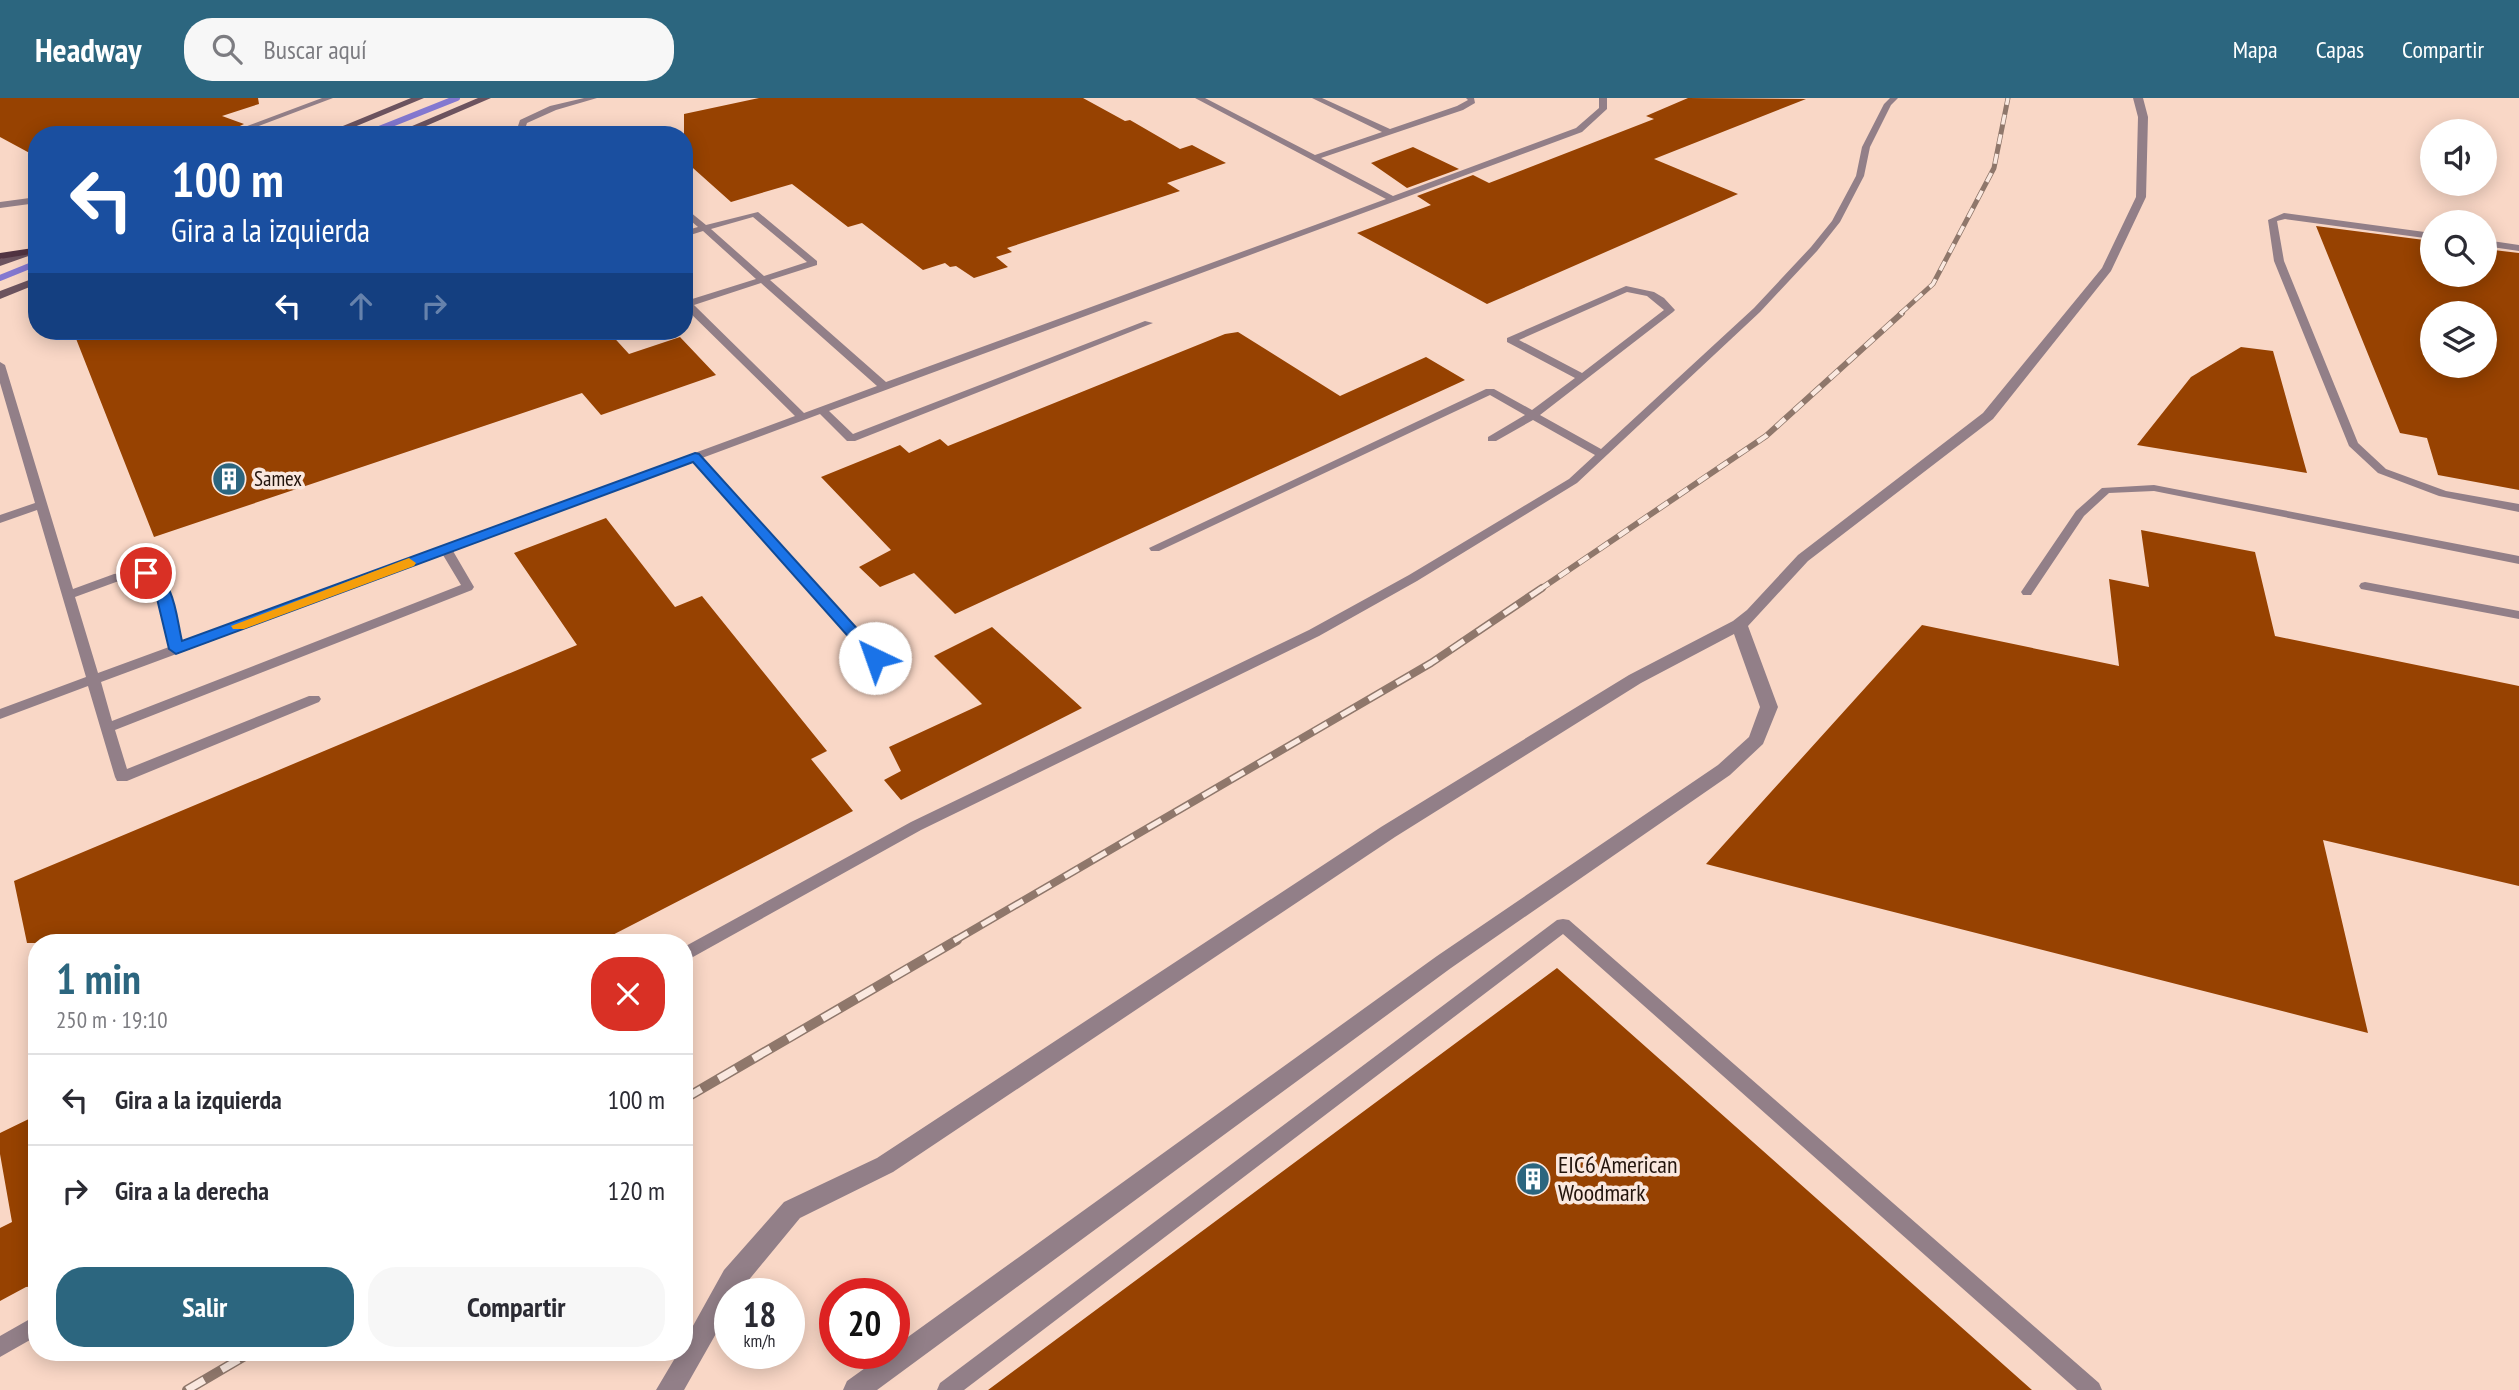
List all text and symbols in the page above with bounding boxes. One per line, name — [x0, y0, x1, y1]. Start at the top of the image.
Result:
search box — [184, 18, 674, 81]
text: Headway — [35, 28, 142, 71]
icon: search — [208, 30, 246, 68]
text: Buscar aquí — [264, 33, 367, 66]
text: Mapa — [2233, 34, 2278, 65]
text: Capas — [2316, 34, 2364, 65]
text: Compartir — [2402, 34, 2484, 65]
map controls — [2420, 119, 2497, 378]
button: sound — [2420, 119, 2497, 196]
text: 100 m — [171, 147, 284, 211]
icon: left — [56, 154, 147, 245]
text: Gira a la izquierda — [171, 209, 370, 251]
button: search — [2420, 210, 2497, 287]
icon: left — [269, 287, 307, 325]
icon: ahead — [342, 287, 380, 325]
icon: right — [415, 287, 453, 325]
button: layers — [2420, 301, 2497, 378]
building icon: Samex — [210, 460, 248, 498]
place label: Samex — [254, 465, 302, 492]
pin — [116, 543, 176, 603]
icon: arrive — [127, 554, 165, 592]
position arrow — [838, 621, 912, 695]
text: 1 min — [56, 951, 141, 1006]
button: close — [591, 957, 665, 1031]
text: 250 m · 19:10 — [56, 1005, 168, 1034]
icon: left — [56, 1081, 94, 1119]
text: Gira a la izquierda — [115, 1083, 282, 1116]
text: 100 m — [607, 1083, 665, 1116]
place label: EIC6 American Woodmark — [1558, 1149, 1677, 1208]
building icon: EIC6 American Woodmark — [1514, 1160, 1552, 1198]
icon: right — [56, 1172, 94, 1210]
text: Gira a la derecha — [115, 1174, 269, 1207]
text: 120 m — [607, 1174, 665, 1207]
button: Salir — [56, 1267, 354, 1347]
button: Compartir — [368, 1267, 665, 1347]
speed limit sign: 20 — [819, 1278, 910, 1369]
text: 18 — [743, 1291, 776, 1337]
text: km/h — [744, 1329, 775, 1352]

